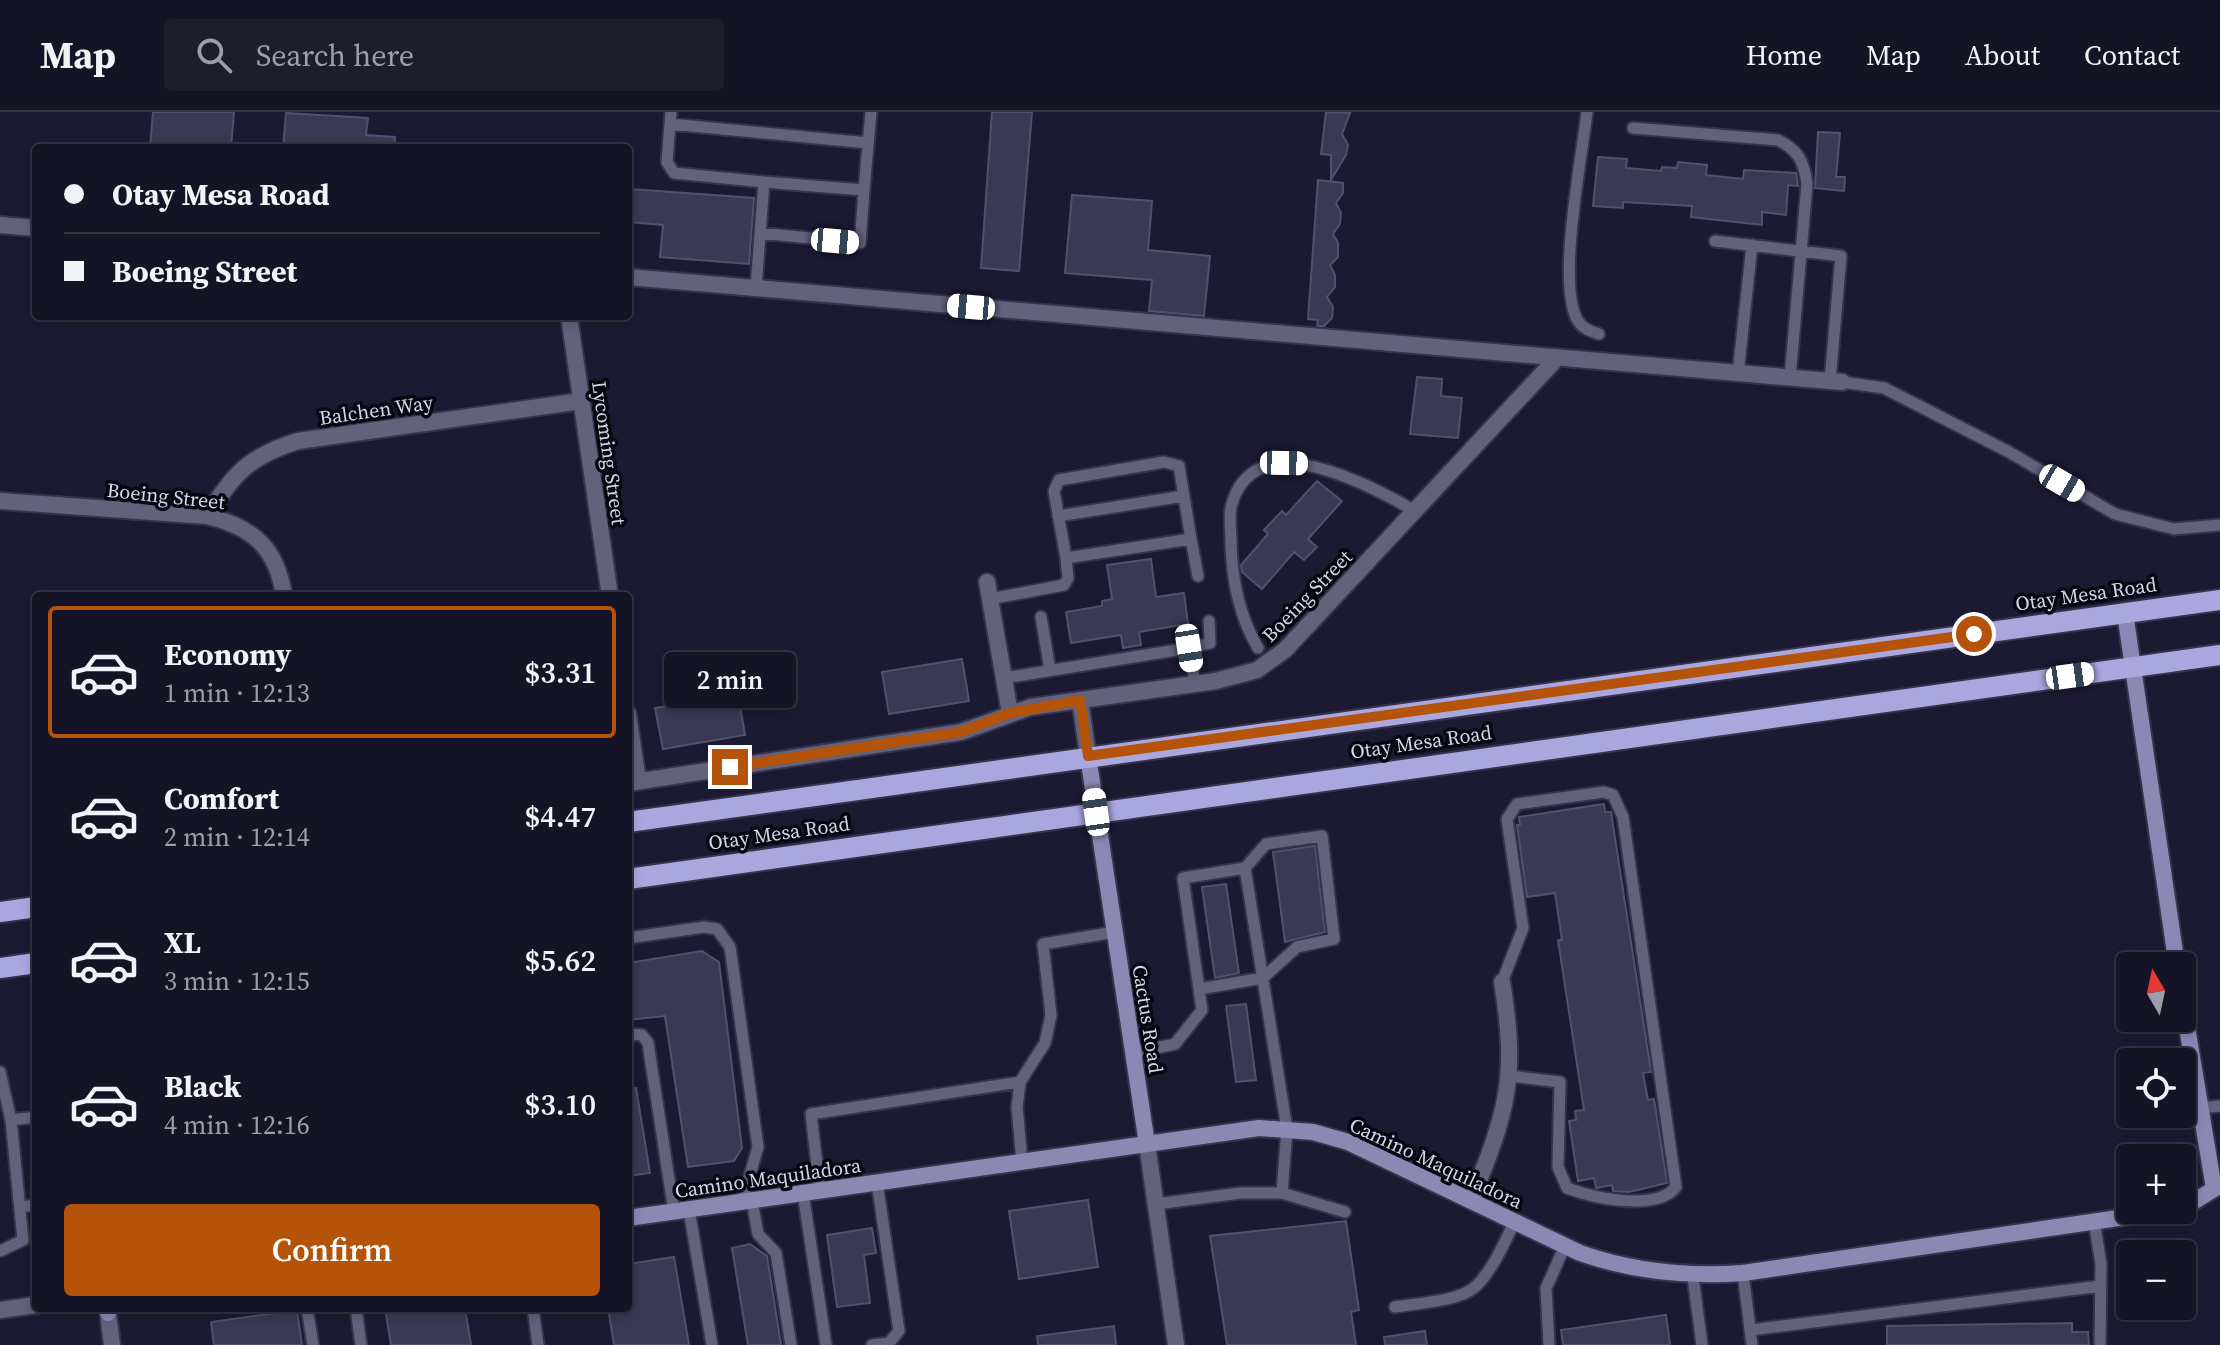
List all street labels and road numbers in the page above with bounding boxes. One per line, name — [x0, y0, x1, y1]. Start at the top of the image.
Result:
street label: Lycoming Street — [585, 379, 633, 527]
street label: Balchen Way — [317, 388, 435, 432]
street label: Boeing Street — [106, 476, 227, 516]
street label: Boeing Street — [1256, 543, 1359, 648]
street label: Otay Mesa Road — [2014, 570, 2159, 618]
street label: Otay Mesa Road — [1349, 718, 1494, 766]
street label: Otay Mesa Road — [707, 809, 852, 857]
street label: Cactus Road — [1126, 963, 1170, 1076]
street label: Camino Maquiladora — [1345, 1111, 1528, 1216]
street label: Camino Maquiladora — [673, 1151, 864, 1205]

